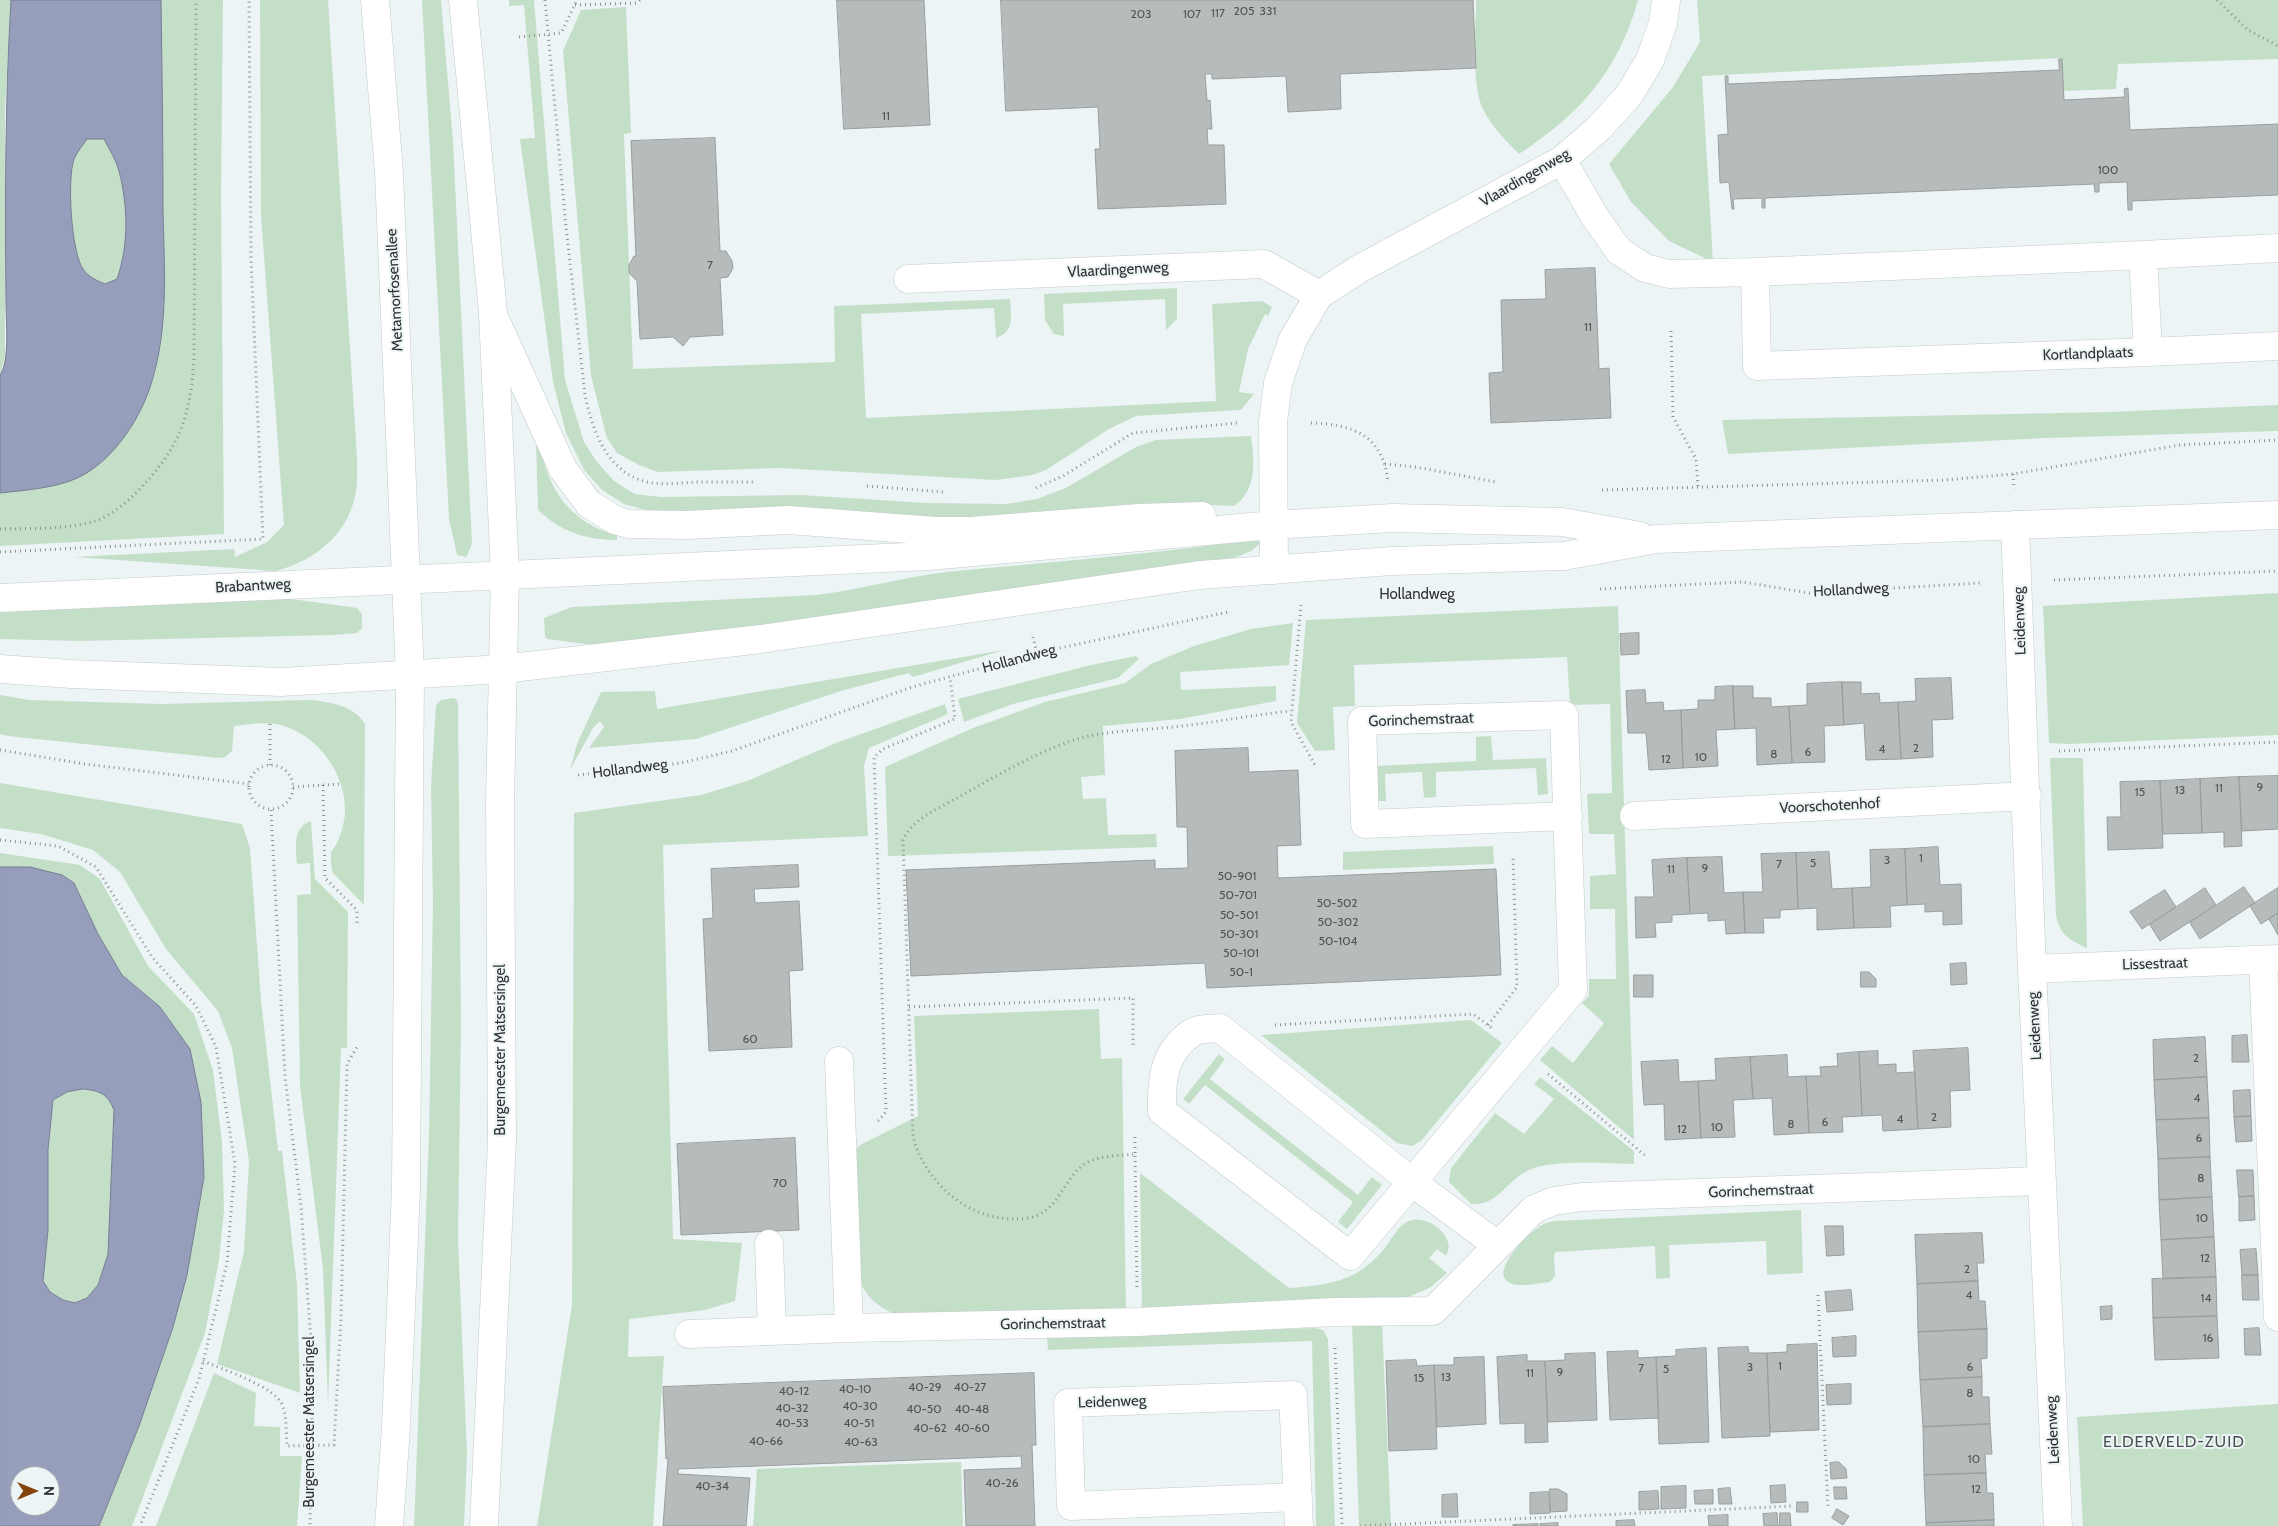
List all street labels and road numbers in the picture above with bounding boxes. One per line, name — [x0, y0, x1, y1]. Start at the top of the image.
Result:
street label: Vlaardingenweg — [1477, 145, 1573, 211]
street label: Metamorfosenallee — [383, 228, 407, 352]
street label: Vlaardingenweg — [1067, 258, 1169, 282]
street label: Kortlandplaats — [2042, 343, 2134, 365]
street label: Brabantweg — [215, 575, 291, 597]
street label: Hollandweg — [1813, 579, 1889, 601]
street label: Hollandweg — [1379, 586, 1455, 604]
street label: Leidenweg — [2010, 586, 2030, 656]
street label: Hollandweg — [980, 641, 1058, 677]
street label: Gorinchemstraat — [1368, 709, 1474, 731]
street label: Hollandweg — [591, 755, 669, 783]
street label: Voorschotenhof — [1779, 794, 1881, 818]
street label: Lissestraat — [2122, 954, 2188, 974]
street label: Burgemeester Matsersingel — [492, 964, 510, 1136]
street label: Leidenweg — [2024, 991, 2046, 1061]
street label: Gorinchemstraat — [1708, 1180, 1814, 1202]
street label: Gorinchemstraat — [1000, 1314, 1106, 1334]
street label: Burgemeester Matsersingel — [301, 1336, 319, 1508]
street label: Leidenweg — [1077, 1392, 1147, 1412]
street label: Leidenweg — [2042, 1395, 2064, 1465]

